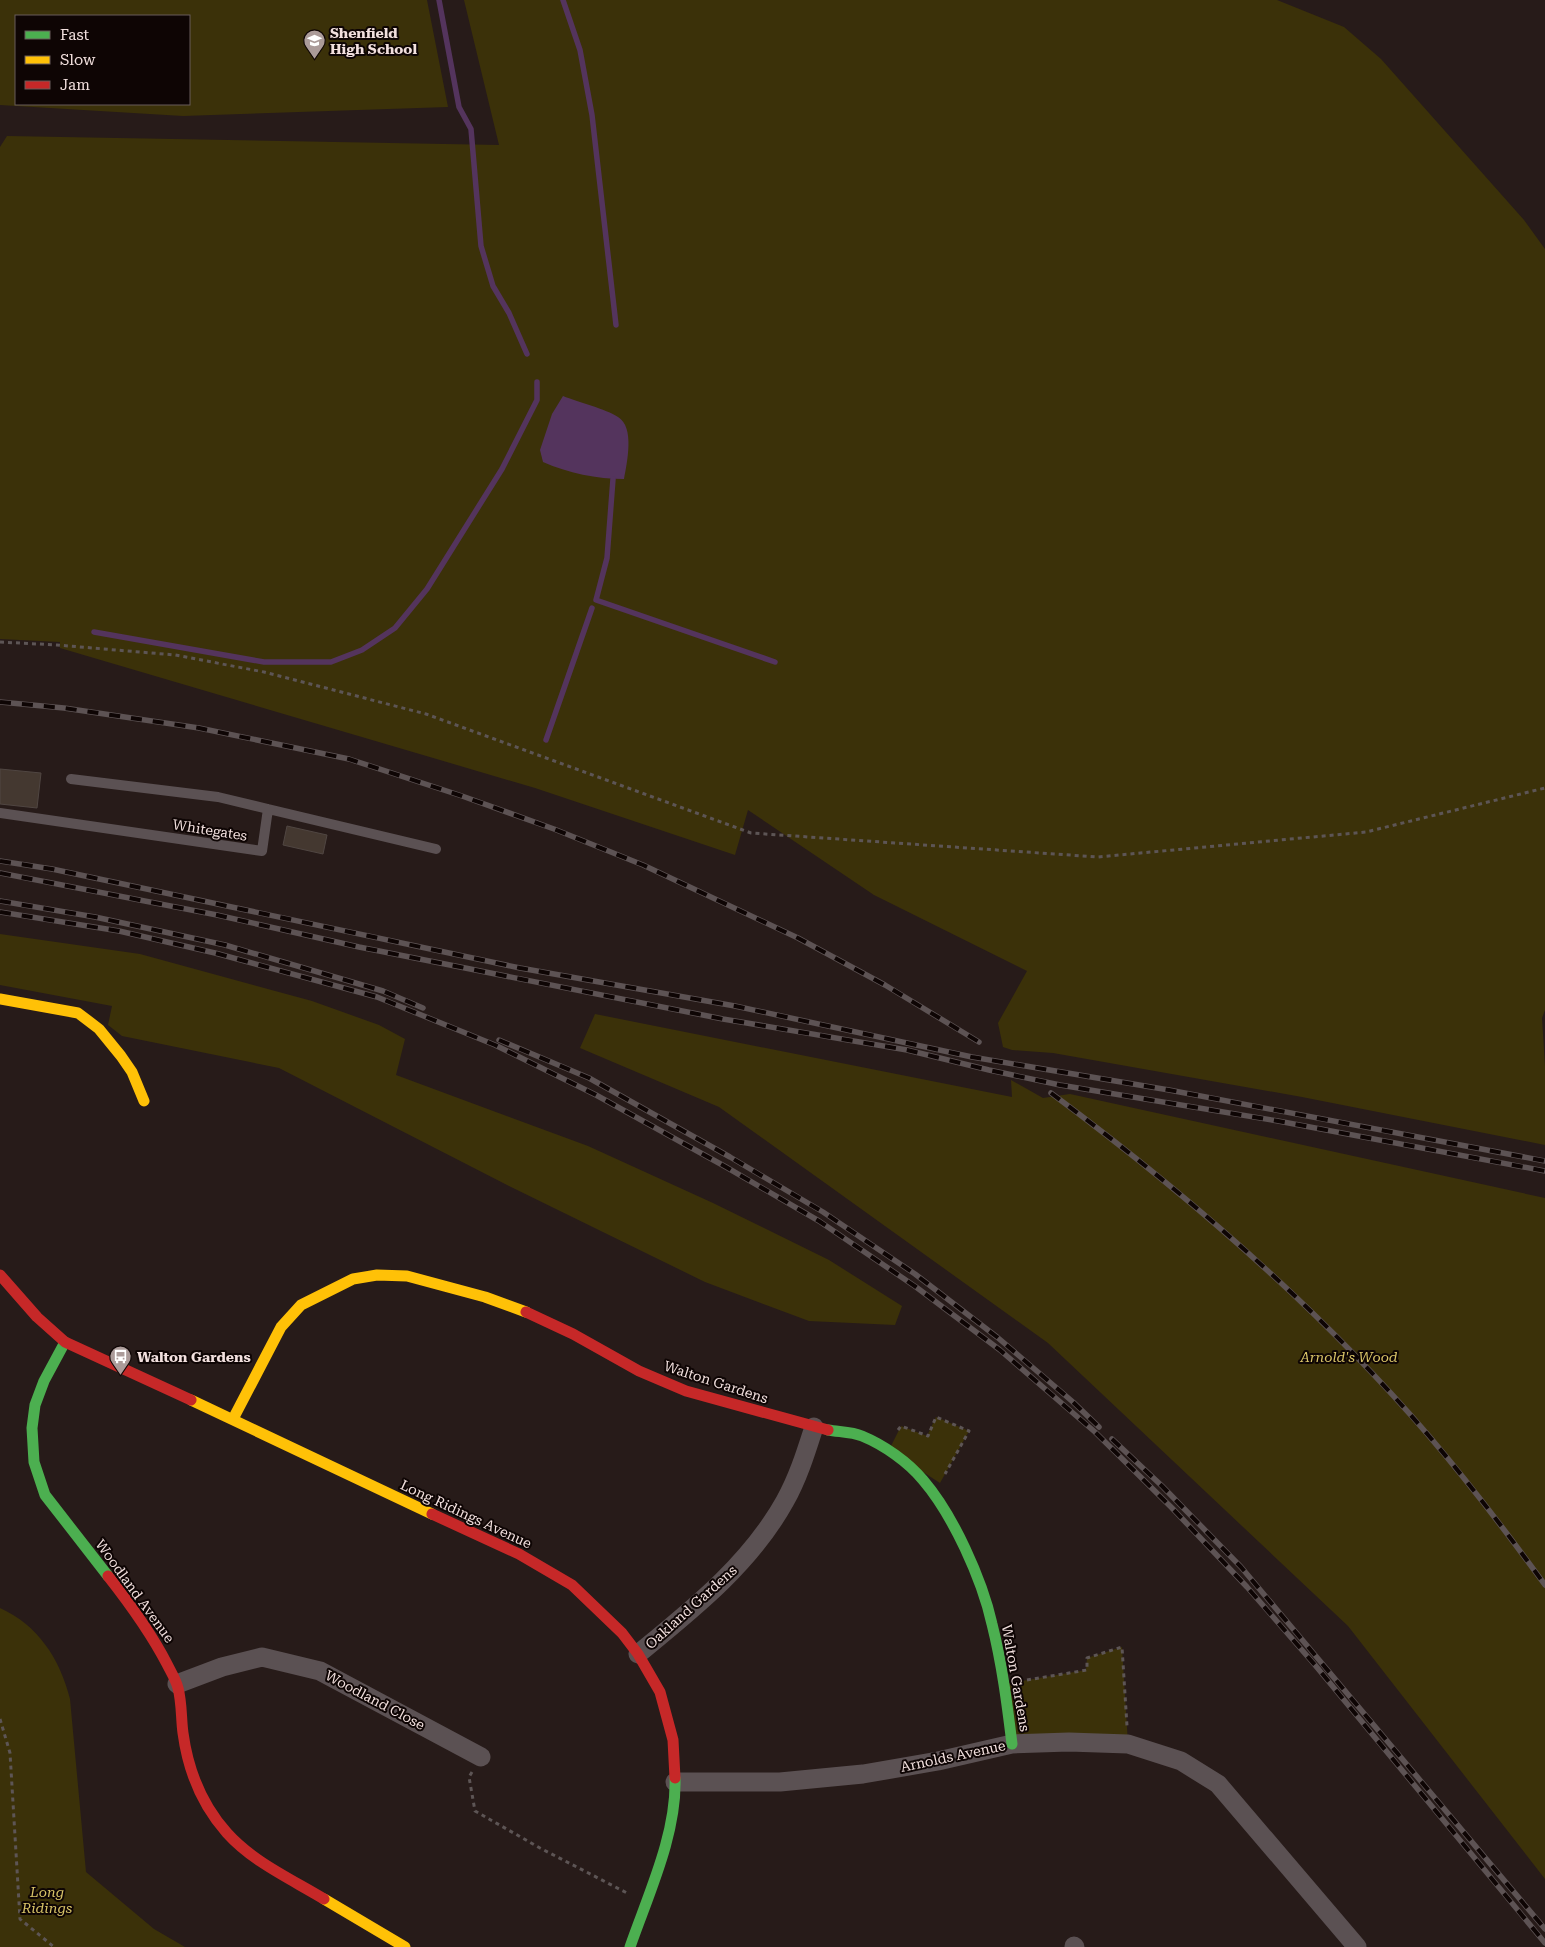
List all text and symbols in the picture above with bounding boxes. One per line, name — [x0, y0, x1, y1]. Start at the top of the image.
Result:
legend — [15, 15, 190, 105]
place label: Shenfield High School — [330, 25, 417, 57]
text: Fast — [60, 26, 90, 44]
school or university icon: Shenfield High School — [302, 29, 326, 60]
text: Slow — [60, 51, 96, 69]
text: Jam — [60, 76, 90, 94]
street label: Whitegates — [172, 816, 249, 844]
bus stop icon: Walton Gardens — [109, 1345, 133, 1376]
place label: Walton Gardens — [137, 1349, 251, 1365]
park label: Arnold's Wood — [1299, 1349, 1398, 1365]
street label: Walton Gardens — [662, 1358, 770, 1406]
street label: Long Ridings Avenue — [398, 1477, 534, 1552]
street label: Woodland Avenue — [92, 1536, 178, 1646]
street label: Oakland Gardens — [642, 1562, 740, 1652]
street label: Walton Gardens — [999, 1623, 1033, 1733]
street label: Woodland Close — [322, 1667, 428, 1733]
street label: Arnolds Avenue — [899, 1737, 1007, 1775]
park label: Long Ridings — [21, 1884, 73, 1916]

